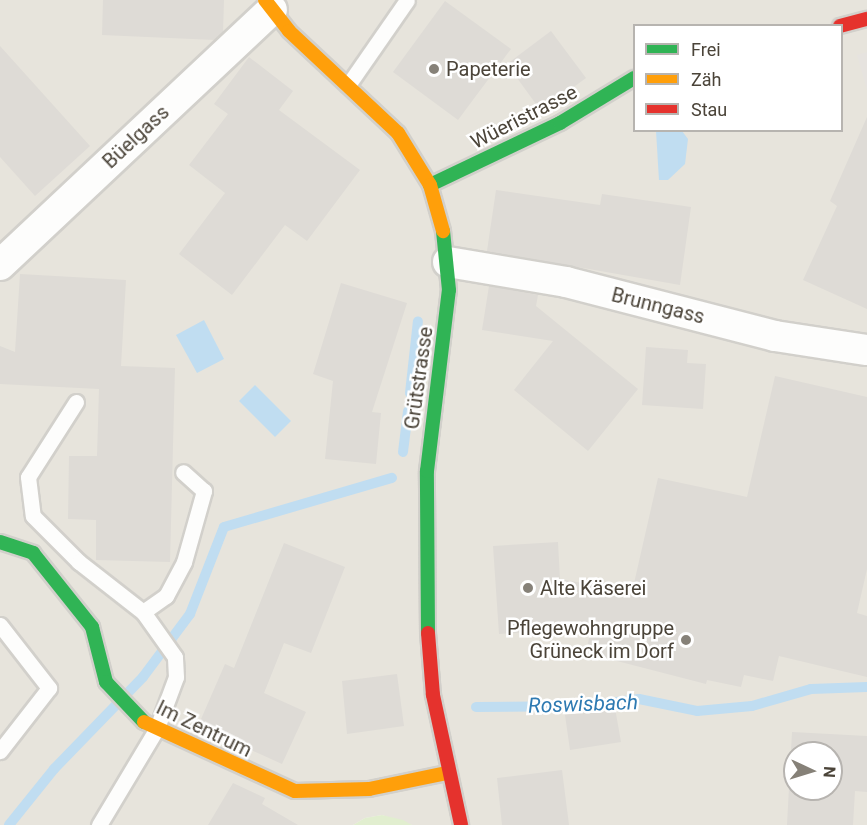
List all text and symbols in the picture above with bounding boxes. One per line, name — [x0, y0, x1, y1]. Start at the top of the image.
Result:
legend — [633, 24, 843, 132]
text: Frei — [691, 39, 721, 60]
place label: Papeterie — [446, 57, 531, 81]
marker: Papeterie — [427, 62, 441, 76]
text: Zäh — [691, 69, 722, 90]
street label: Wüeristrasse — [467, 80, 581, 154]
text: Stau — [691, 99, 727, 120]
street label: Büelgass — [98, 100, 174, 174]
street label: Brunngass — [609, 283, 707, 329]
street label: Grütstrasse — [400, 325, 438, 431]
place label: Alte Käserei — [540, 576, 646, 600]
marker: Alte Käserei — [521, 581, 535, 595]
place label: Pflegewohngruppe Grüneck im Dorf — [507, 616, 674, 663]
marker: Pflegewohngruppe Grüneck im Dorf — [679, 633, 693, 647]
water label: Roswisbach — [528, 689, 638, 719]
street label: Im Zentrum — [152, 696, 256, 762]
north arrow — [783, 741, 843, 801]
text: N — [820, 766, 839, 778]

